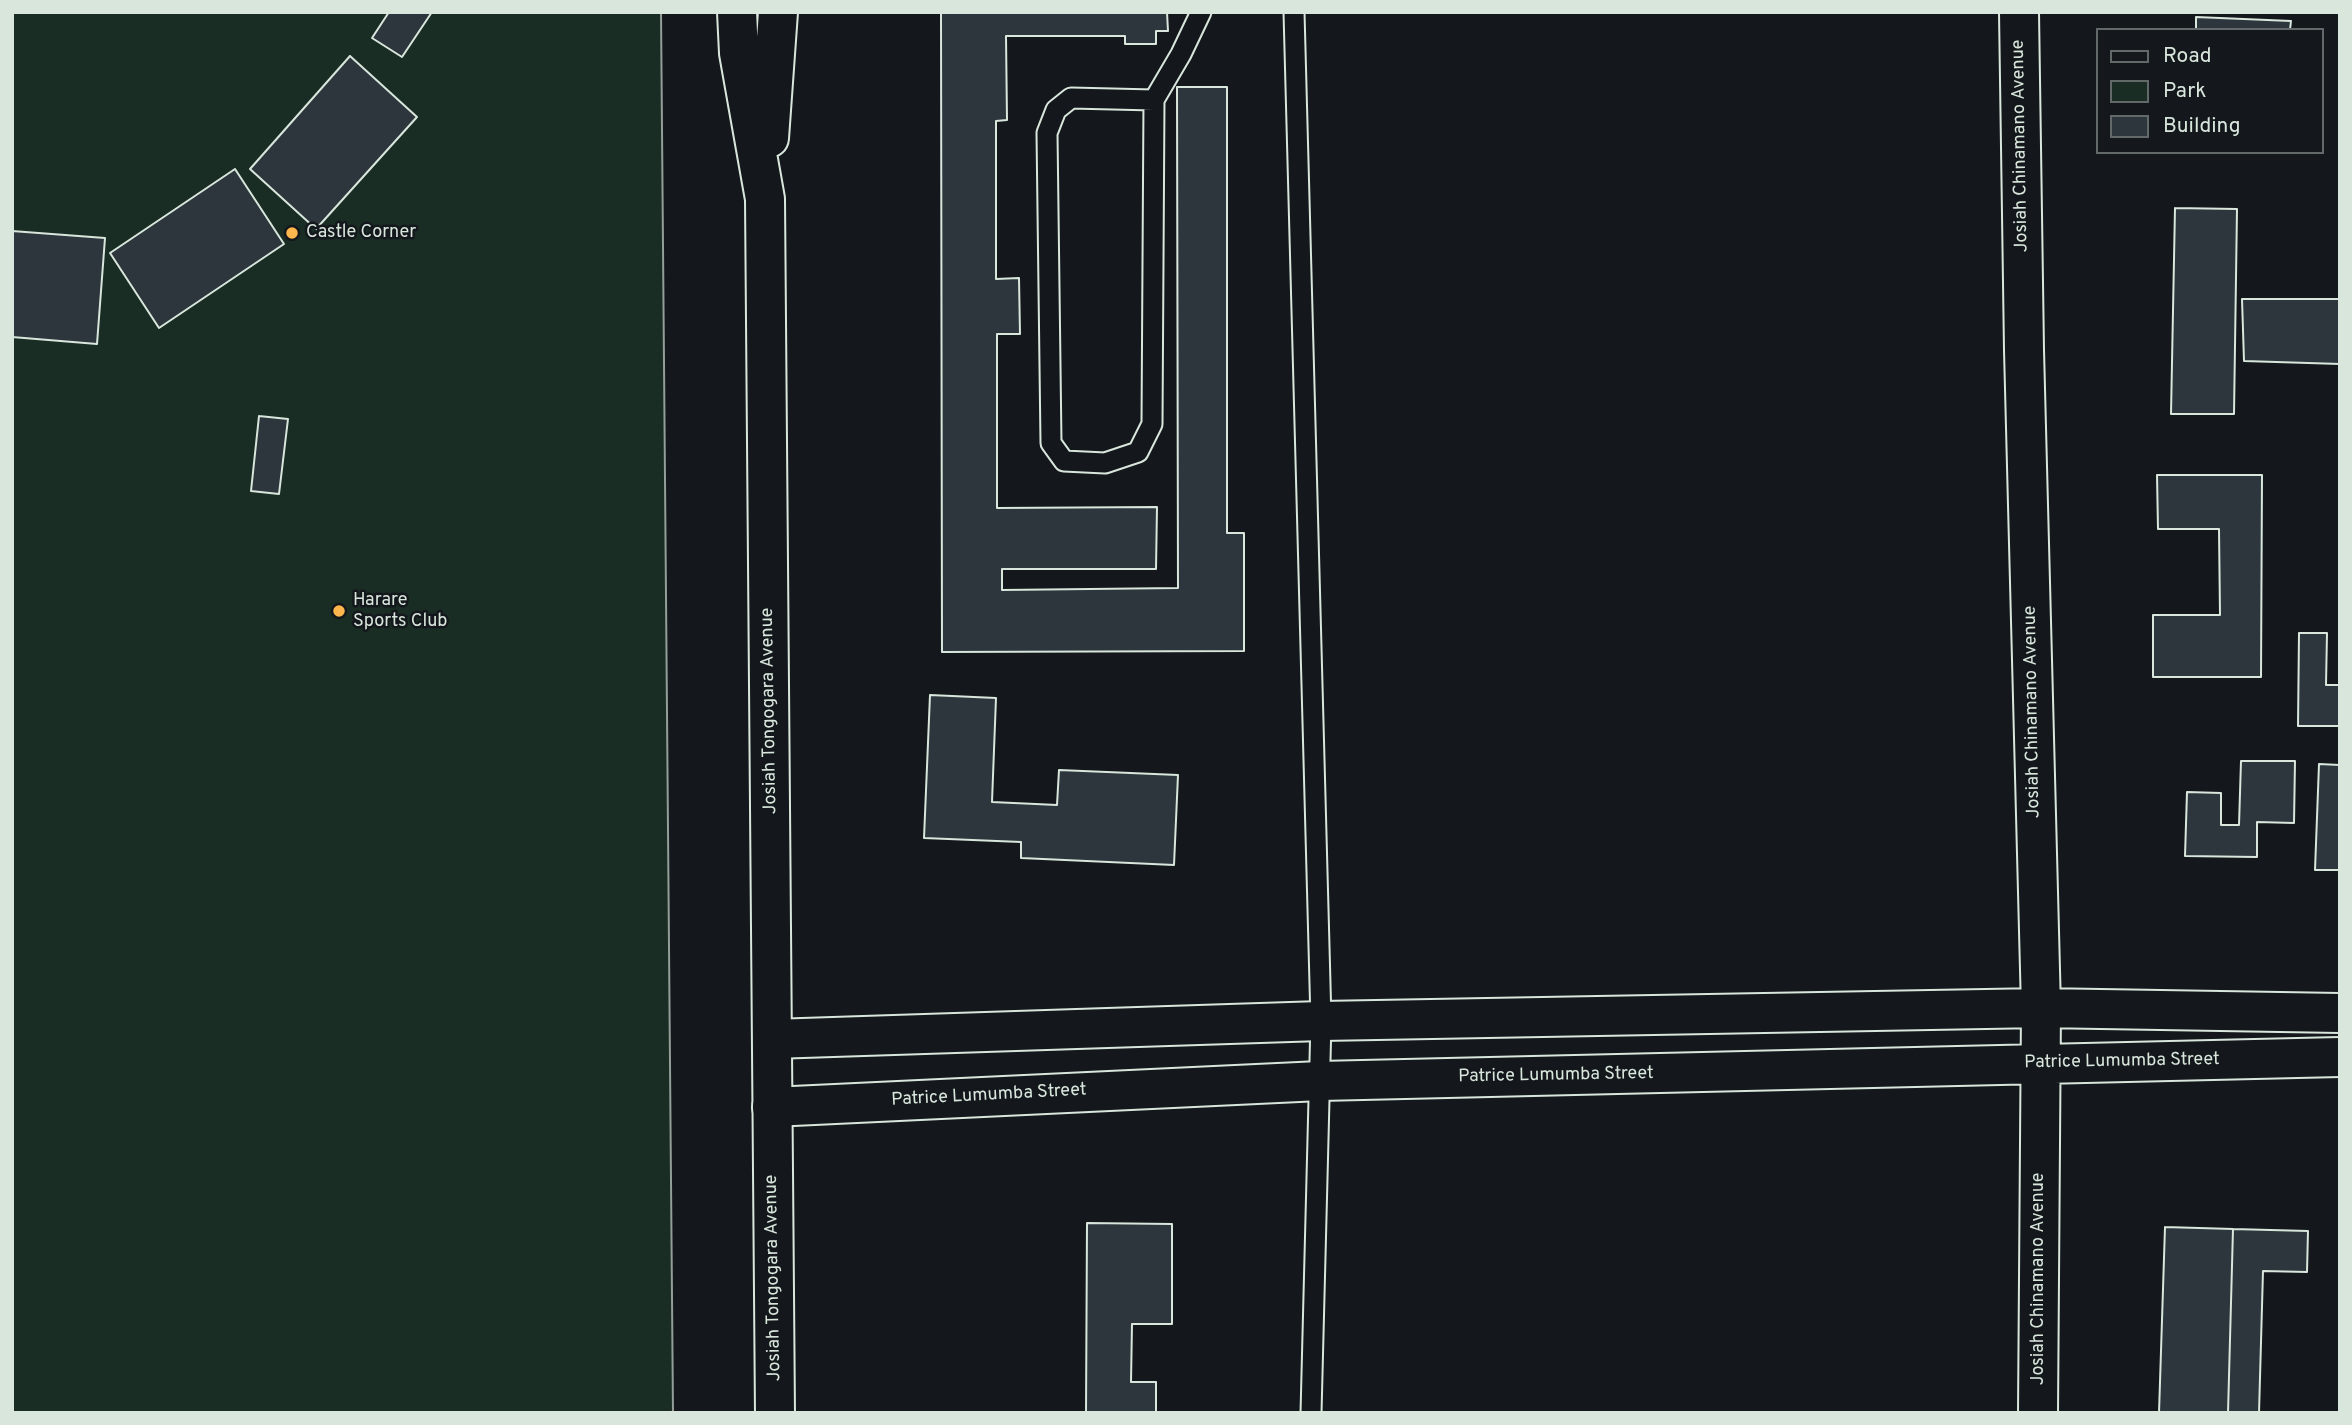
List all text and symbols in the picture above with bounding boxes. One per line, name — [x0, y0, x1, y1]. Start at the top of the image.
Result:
legend — [2096, 28, 2324, 154]
street label: Josiah Chinamano Avenue — [2008, 39, 2034, 253]
text: Road — [2163, 43, 2212, 70]
text: Park — [2163, 78, 2206, 105]
text: Building — [2163, 113, 2241, 140]
place label: Castle Corner — [306, 222, 416, 244]
marker: Castle Corner — [284, 225, 300, 241]
place label: Harare Sports Club — [353, 590, 447, 632]
marker: Harare Sports Club — [331, 603, 347, 619]
street label: Josiah Chinamano Avenue — [2020, 605, 2046, 819]
street label: Josiah Tongogara Avenue — [757, 608, 783, 814]
street label: Patrice Lumumba Street — [2024, 1049, 2220, 1075]
street label: Patrice Lumumba Street — [1458, 1063, 1654, 1089]
street label: Patrice Lumumba Street — [891, 1080, 1087, 1112]
street label: Josiah Chinamano Avenue — [2028, 1173, 2050, 1385]
street label: Josiah Tongogara Avenue — [761, 1175, 787, 1381]

